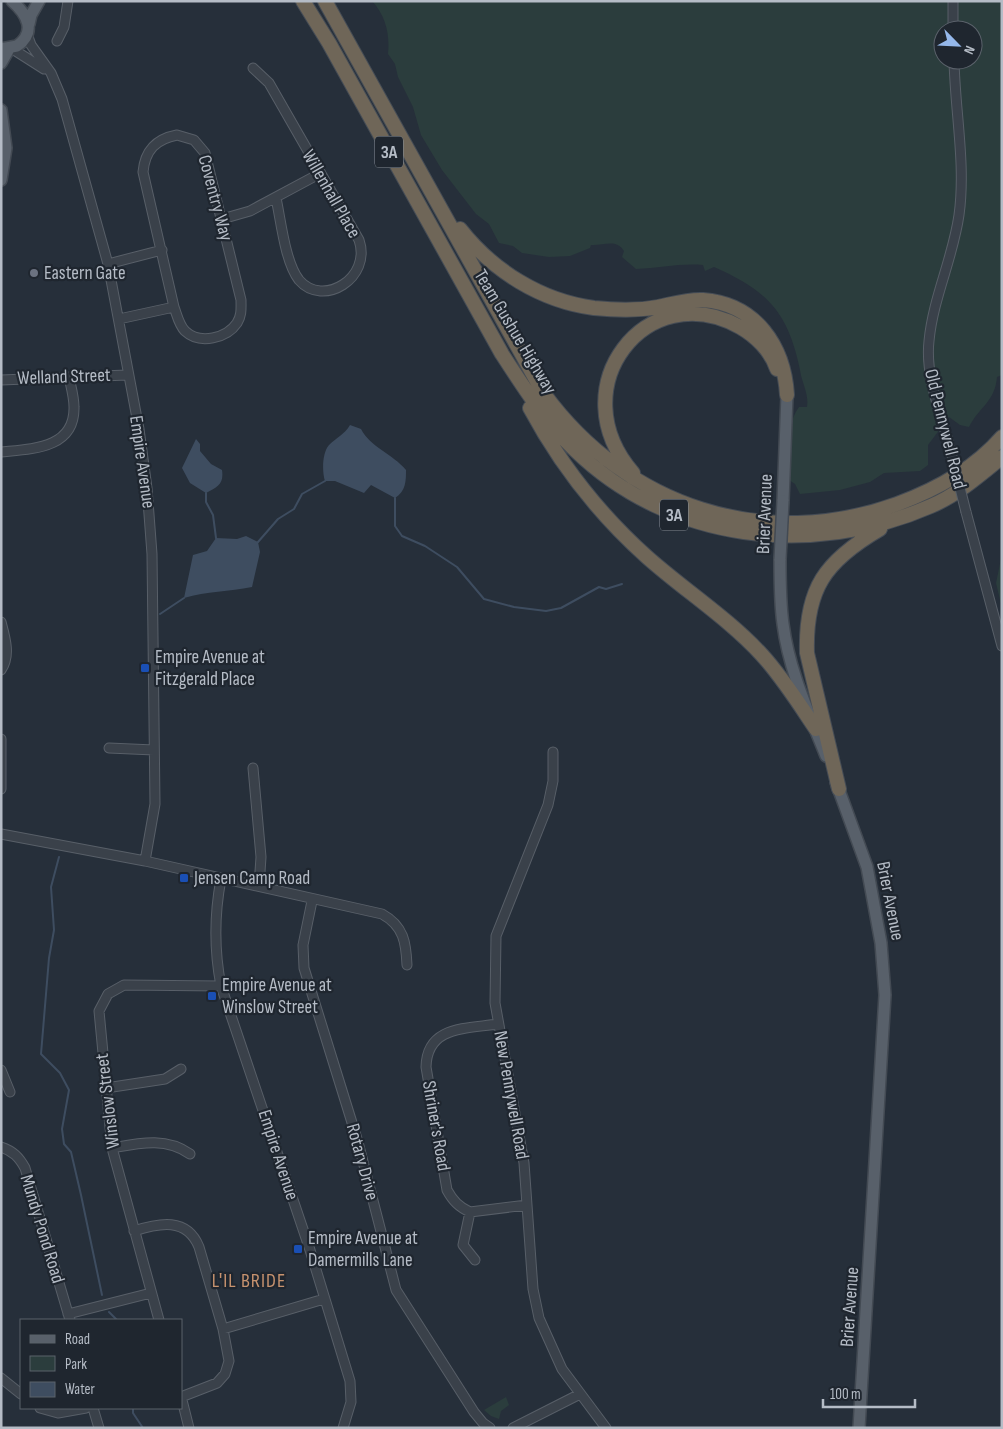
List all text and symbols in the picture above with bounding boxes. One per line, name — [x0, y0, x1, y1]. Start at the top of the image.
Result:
north arrow — [933, 20, 983, 70]
text: N — [960, 43, 979, 57]
road number: 3A — [375, 136, 403, 168]
street label: Willenhall Place — [296, 146, 366, 242]
street label: Coventry Way — [193, 153, 238, 244]
place label: Eastern Gate — [44, 262, 126, 285]
street label: Team Gushue Highway — [469, 265, 562, 399]
marker: Eastern Gate — [28, 267, 40, 279]
street label: Welland Street — [17, 364, 111, 390]
street label: Old Pennywell Road — [919, 367, 971, 491]
street label: Empire Avenue — [124, 414, 160, 510]
street label: Brier Avenue — [752, 474, 778, 554]
road number: 3A — [660, 500, 688, 530]
place label: Empire Avenue at Fitzgerald Place — [155, 646, 265, 691]
marker: Empire Avenue at Fitzgerald Place — [139, 662, 151, 674]
street label: Brier Avenue — [871, 860, 909, 942]
place label: Jensen Camp Road — [193, 867, 310, 890]
marker: Jensen Camp Road — [178, 872, 190, 884]
place label: Empire Avenue at Winslow Street — [222, 974, 332, 1019]
marker: Empire Avenue at Winslow Street — [206, 990, 218, 1002]
street label: New Pennywell Road — [488, 1029, 534, 1161]
street label: Winslow Street — [91, 1052, 125, 1150]
street label: Shriner's Road — [417, 1079, 455, 1173]
street label: Empire Avenue — [253, 1107, 303, 1203]
street label: Rotary Drive — [341, 1121, 383, 1203]
street label: Mundy Pond Road — [15, 1172, 69, 1286]
place label: Empire Avenue at Damermills Lane — [308, 1227, 418, 1272]
marker: Empire Avenue at Damermills Lane — [292, 1243, 304, 1255]
street label: Brier Avenue — [836, 1266, 864, 1348]
district label: L'IL BRIDE — [212, 1269, 286, 1293]
legend — [20, 1319, 182, 1409]
text: Road — [65, 1330, 90, 1349]
text: Park — [65, 1355, 87, 1374]
scale bar — [823, 1376, 916, 1408]
text: Water — [65, 1380, 96, 1399]
text: 100 m — [830, 1385, 861, 1404]

